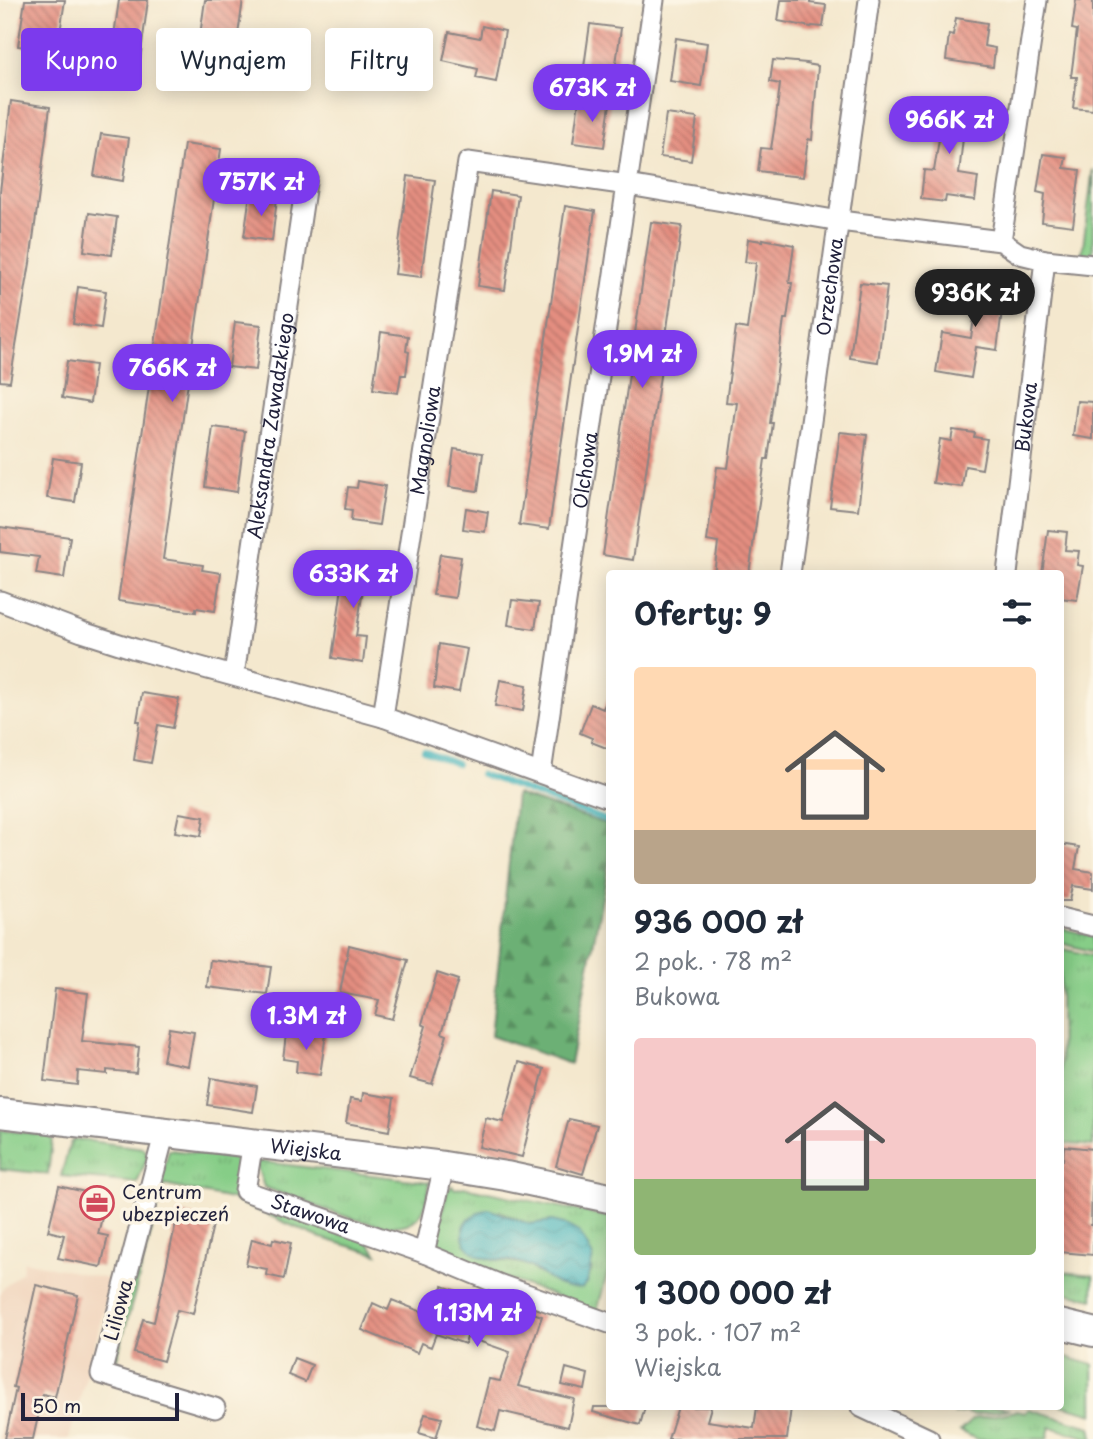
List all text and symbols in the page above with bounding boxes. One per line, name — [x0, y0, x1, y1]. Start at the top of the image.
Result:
chip: Kupno — [21, 28, 142, 91]
chip: Wynajem — [156, 28, 311, 91]
chip: Filtry — [325, 28, 433, 91]
pin: 673K zł — [527, 64, 657, 124]
text: 673K zł — [549, 69, 635, 104]
pin: 966K zł — [884, 96, 1014, 156]
text: 966K zł — [905, 101, 993, 136]
pin: 757K zł — [196, 158, 326, 218]
text: 757K zł — [219, 163, 303, 198]
street label: Orzechowa — [808, 235, 849, 338]
pin: 936K zł — [910, 270, 1040, 329]
text: 936K zł — [931, 274, 1019, 309]
street label: Aleksandra Zawadzkiego — [239, 310, 300, 541]
pin: 1.9M zł — [577, 330, 707, 390]
text: 1.9M zł — [603, 335, 681, 370]
pin: 766K zł — [107, 344, 237, 404]
text: 766K zł — [128, 349, 216, 384]
street label: Bukowa — [1007, 380, 1043, 454]
street label: Magnoliowa — [402, 383, 447, 497]
street label: Olchowa — [565, 429, 604, 511]
pin: 633K zł — [288, 550, 418, 610]
text: 633K zł — [309, 555, 397, 590]
text: Oferty: 9 — [634, 590, 772, 635]
icon: filters — [998, 593, 1036, 631]
icon: home — [772, 712, 898, 838]
text: 936 000 zł — [634, 898, 802, 943]
text: 2 pok. · 78 m² — [634, 943, 792, 978]
text: Bukowa — [634, 978, 720, 1013]
pin: 1.3M zł — [241, 992, 371, 1052]
text: 1.3M zł — [267, 997, 345, 1032]
icon: home — [772, 1083, 898, 1209]
street label: Wiejska — [269, 1130, 344, 1167]
place label: Centrum ubezpieczeń — [122, 1177, 229, 1227]
office icon: Centrum ubezpieczeń — [78, 1184, 116, 1222]
street label: Stawowa — [267, 1186, 355, 1240]
text: 1 300 000 zł — [634, 1269, 830, 1314]
street label: Liliowa — [95, 1276, 139, 1344]
pin: 1.13M zł — [405, 1290, 549, 1349]
text: 1.13M zł — [433, 1294, 521, 1329]
text: 3 pok. · 107 m² — [634, 1314, 801, 1349]
text: Wiejska — [634, 1349, 721, 1384]
scale bar — [21, 1390, 178, 1422]
text: 50 m — [32, 1391, 81, 1419]

